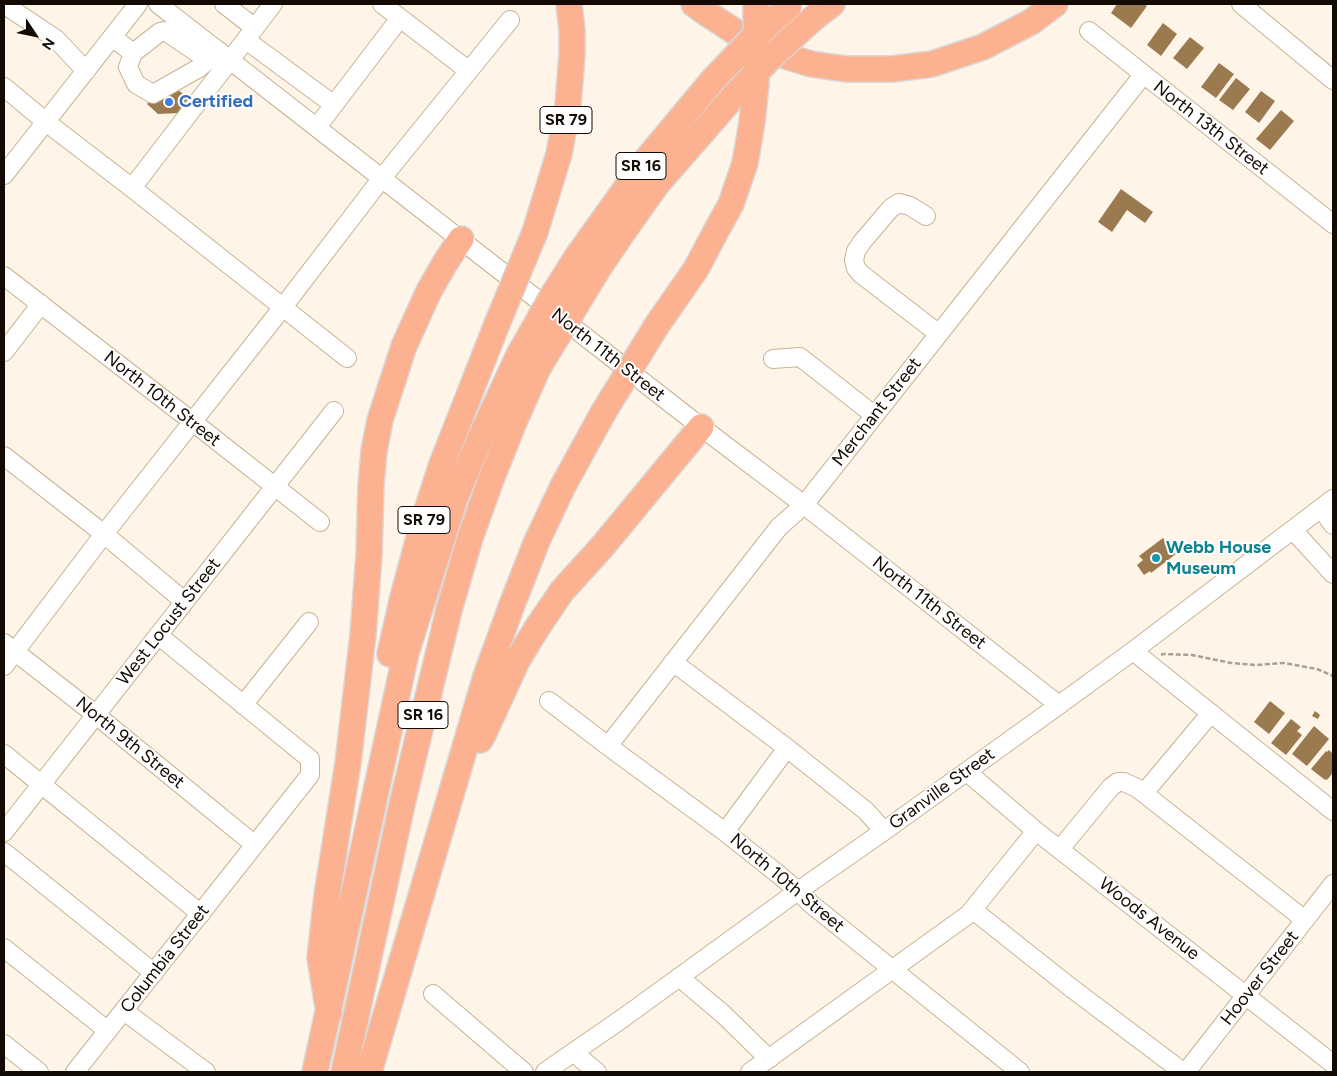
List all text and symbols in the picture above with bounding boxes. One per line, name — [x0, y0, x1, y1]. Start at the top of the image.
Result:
north arrow — [10, 10, 60, 60]
text: N — [38, 34, 58, 53]
street label: North 13th Street — [1149, 76, 1273, 180]
place label: Certified — [179, 91, 253, 113]
marker: Certified — [163, 96, 175, 108]
road number: SR 79 — [540, 106, 592, 134]
road number: SR 16 — [616, 153, 666, 180]
street label: North 11th Street — [547, 304, 669, 406]
street label: North 10th Street — [99, 347, 225, 451]
street label: Merchant Street — [828, 353, 926, 471]
road number: SR 79 — [398, 506, 450, 534]
place label: Webb House Museum — [1166, 537, 1271, 580]
street label: North 11th Street — [868, 552, 990, 654]
marker: Webb House Museum — [1150, 552, 1162, 564]
street label: West Locust Street — [113, 554, 225, 690]
street label: North 9th Street — [71, 693, 189, 793]
road number: SR 16 — [398, 702, 448, 728]
street label: Granville Street — [885, 744, 999, 834]
street label: North 10th Street — [726, 829, 848, 937]
street label: Woods Avenue — [1094, 873, 1204, 965]
street label: Columbia Street — [116, 901, 214, 1017]
street label: Hoover Street — [1216, 926, 1304, 1030]

